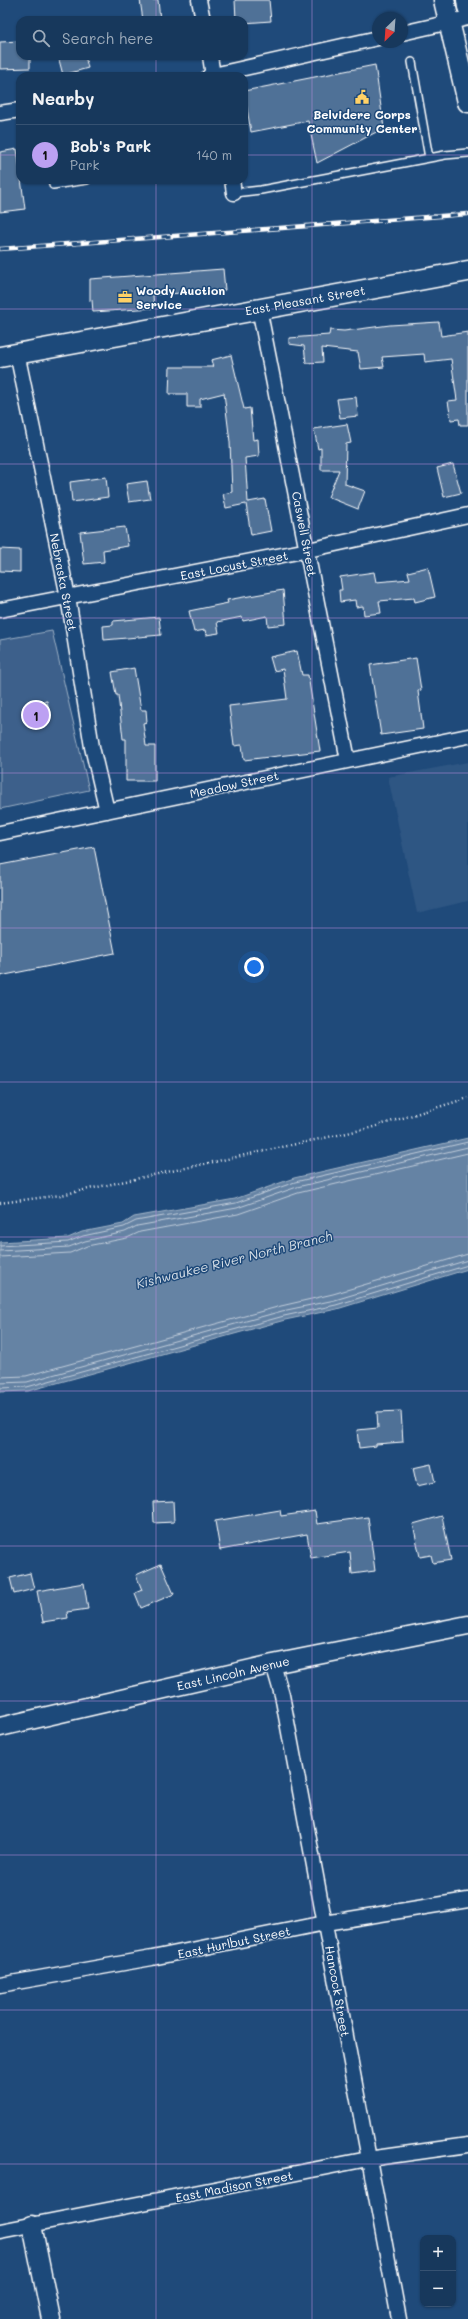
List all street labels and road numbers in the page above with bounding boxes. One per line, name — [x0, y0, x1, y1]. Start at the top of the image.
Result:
street label: East Pleasant Street — [244, 282, 366, 318]
street label: Caswell Street — [289, 490, 321, 578]
street label: Nebraska Street — [47, 532, 81, 632]
street label: East Locust Street — [179, 547, 289, 583]
street label: Meadow Street — [188, 767, 280, 801]
street label: East Lincoln Avenue — [175, 1652, 291, 1694]
street label: East Hurlbut Street — [176, 1922, 292, 1962]
street label: Hancock Street — [322, 1944, 354, 2038]
street label: East Madison Street — [174, 2167, 294, 2205]

